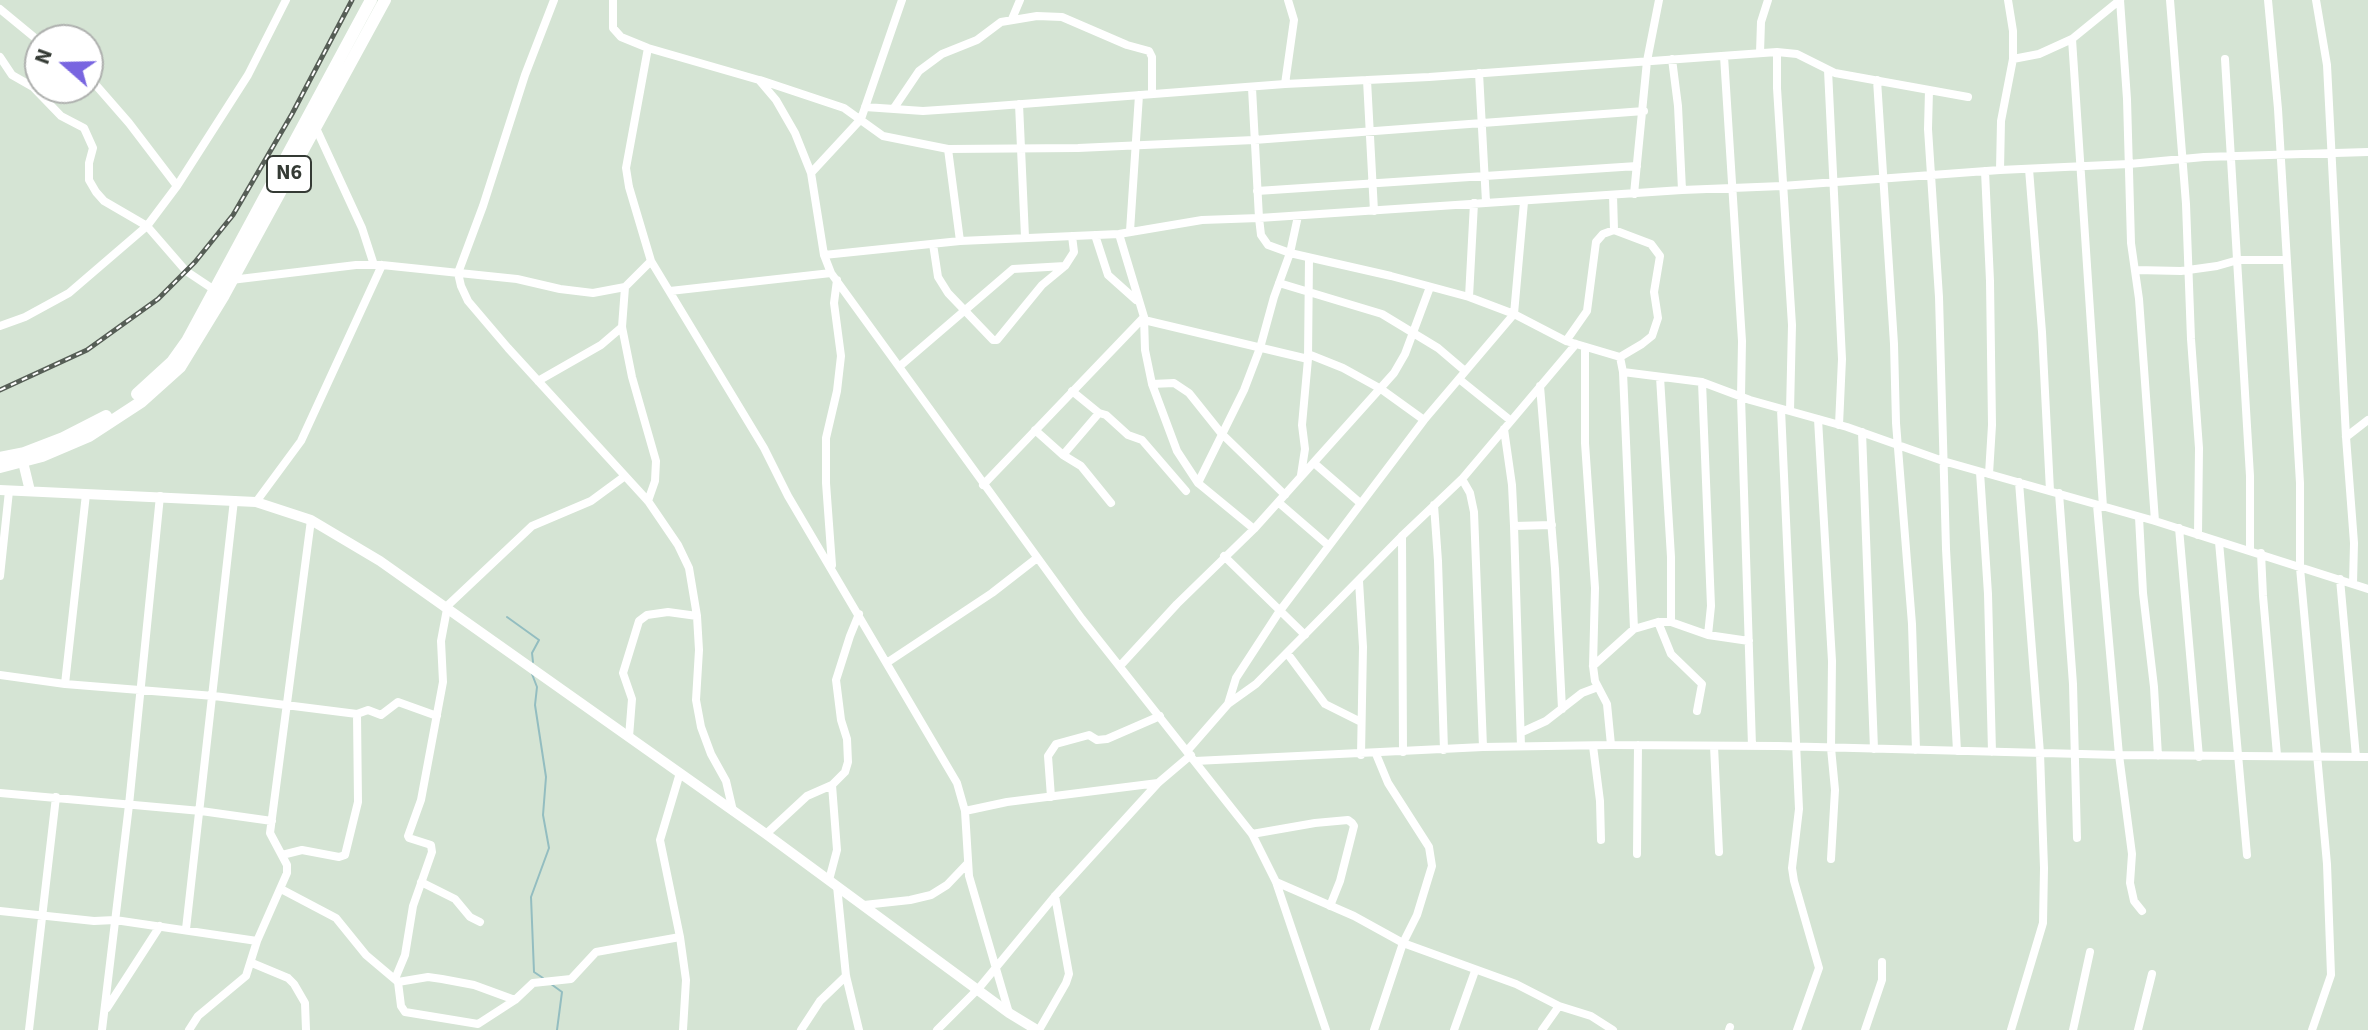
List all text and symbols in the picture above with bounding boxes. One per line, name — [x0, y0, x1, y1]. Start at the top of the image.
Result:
north arrow — [24, 24, 104, 104]
text: N — [26, 44, 61, 69]
road number: N6 — [267, 156, 311, 192]

